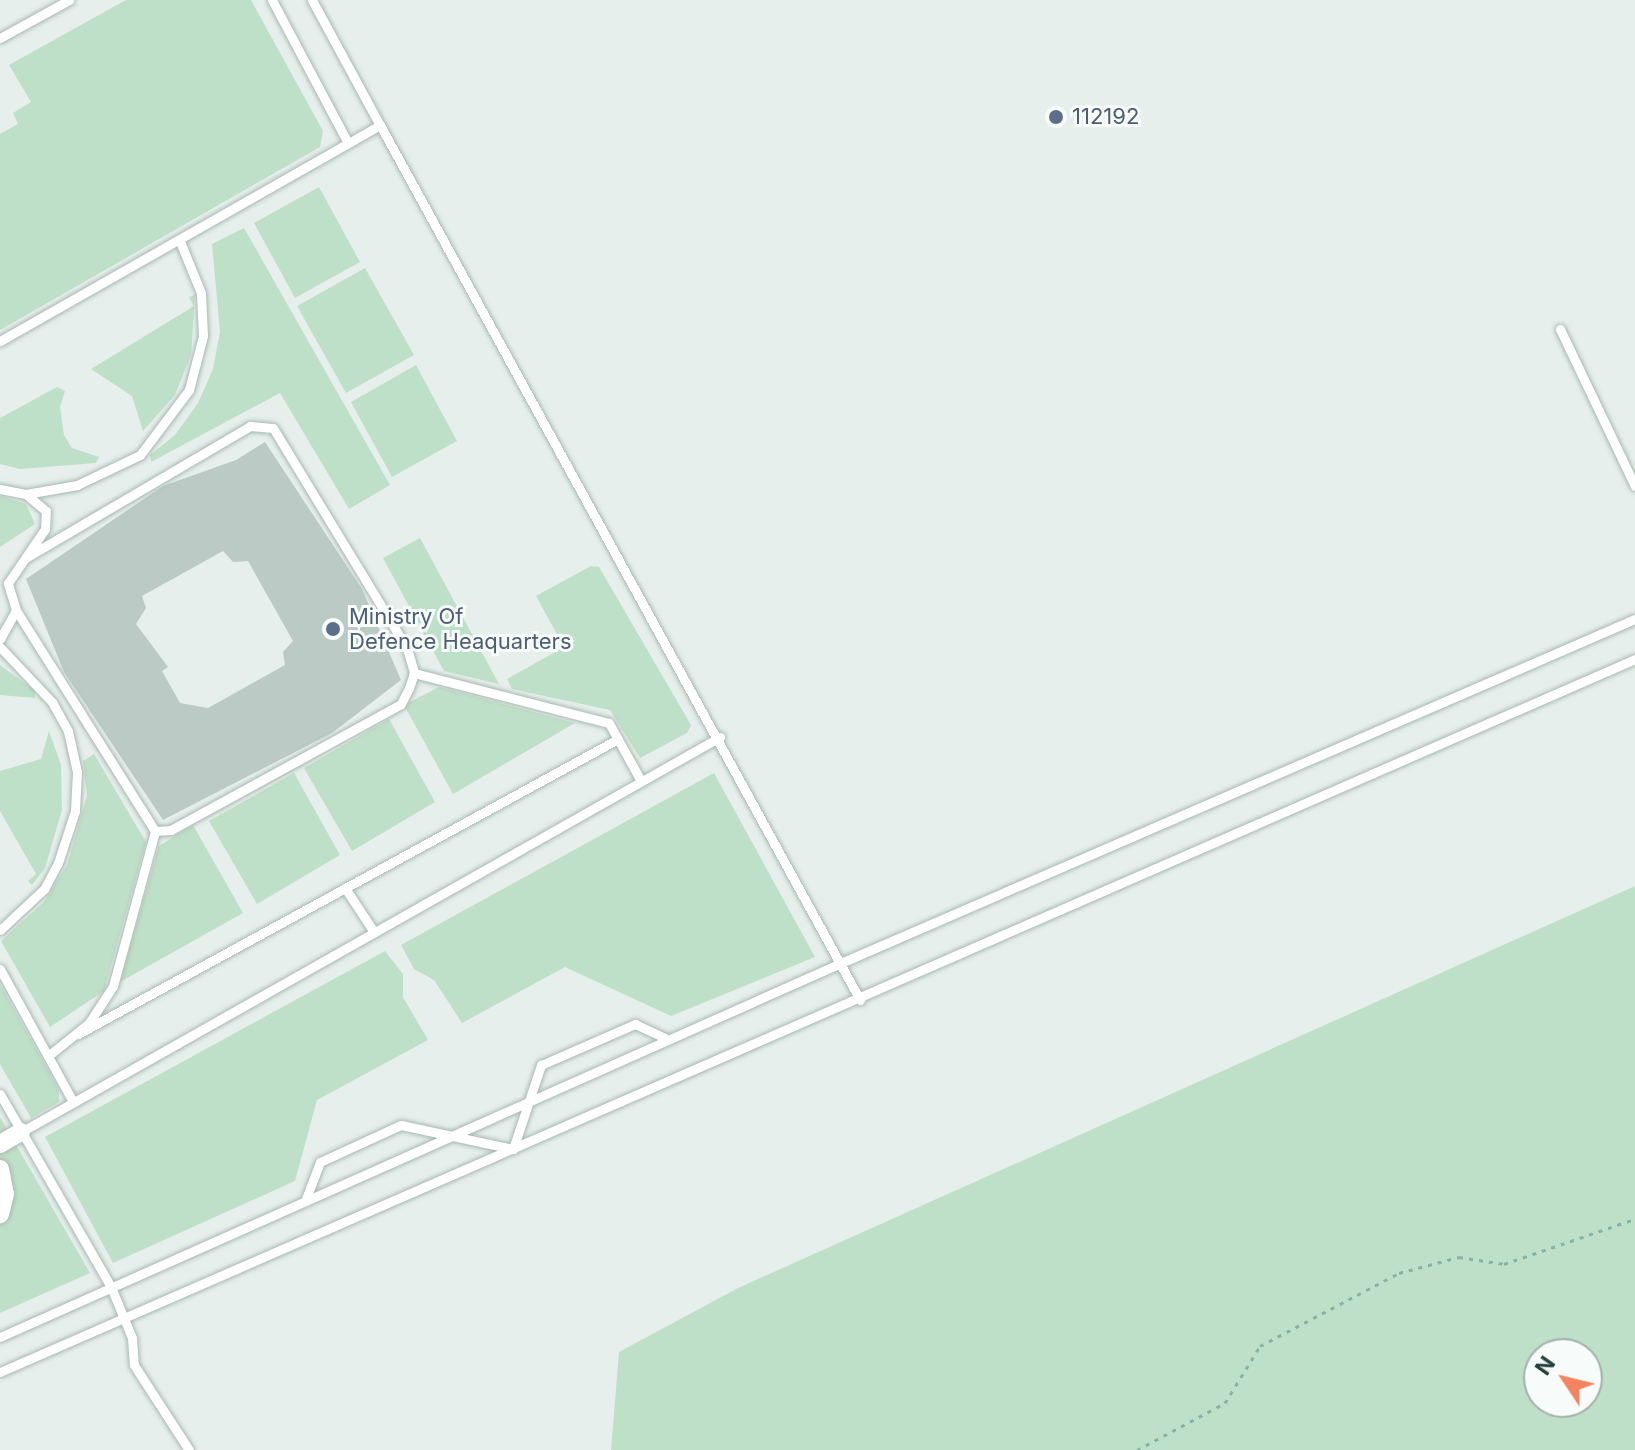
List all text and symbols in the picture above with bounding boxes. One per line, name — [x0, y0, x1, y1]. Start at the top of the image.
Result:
place label: 112192 — [1072, 104, 1139, 130]
marker: 112192 — [1047, 108, 1065, 126]
place label: Ministry Of Defence Heaquarters — [349, 603, 572, 654]
marker: Ministry Of Defence Heaquarters — [324, 620, 342, 638]
north arrow — [1523, 1338, 1603, 1418]
text: N — [1530, 1351, 1560, 1380]

